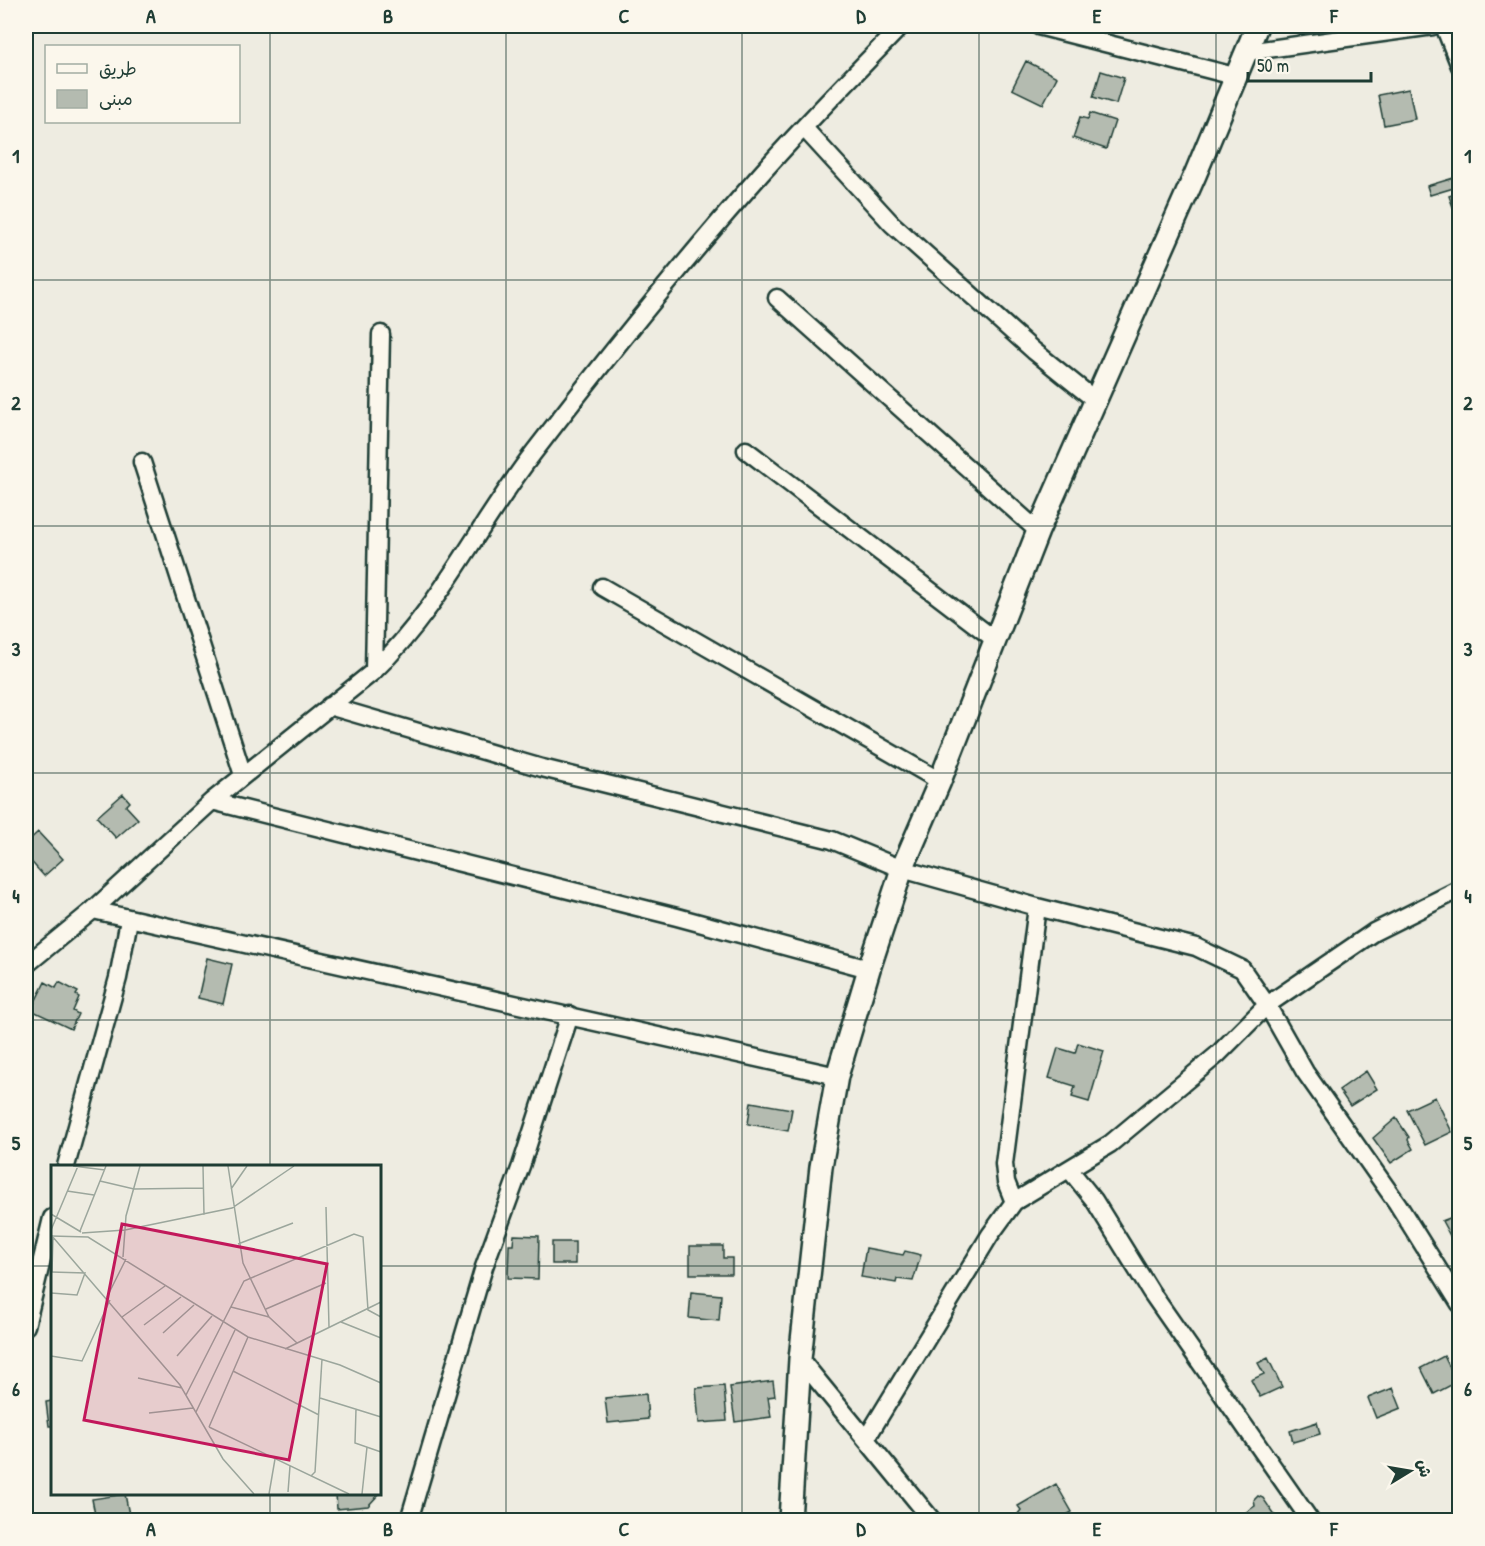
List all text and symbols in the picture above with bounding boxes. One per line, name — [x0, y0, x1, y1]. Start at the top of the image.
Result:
text: A — [146, 2, 156, 29]
text: B — [383, 2, 393, 29]
text: C — [619, 2, 630, 29]
text: D — [856, 2, 866, 29]
text: E — [1093, 2, 1102, 29]
text: F — [1329, 2, 1339, 29]
legend — [45, 45, 240, 123]
scale bar — [1248, 45, 1371, 83]
text: 50 m — [1257, 53, 1289, 78]
text: طريق — [99, 56, 137, 81]
text: مبنى — [99, 86, 133, 111]
text: 1 — [12, 142, 20, 169]
text: 1 — [1464, 142, 1472, 169]
text: 2 — [11, 389, 21, 416]
text: 2 — [1463, 389, 1473, 416]
text: 3 — [12, 635, 21, 662]
text: 3 — [1464, 635, 1473, 662]
text: 4 — [12, 882, 20, 909]
text: 4 — [1464, 882, 1472, 909]
text: 5 — [12, 1129, 21, 1156]
text: 5 — [1464, 1129, 1473, 1156]
inset map — [51, 1165, 381, 1495]
text: 6 — [12, 1375, 20, 1402]
text: 6 — [1464, 1375, 1472, 1402]
north arrow — [1380, 1441, 1440, 1501]
text: ش — [1412, 1457, 1437, 1479]
text: A — [146, 1515, 156, 1542]
text: B — [383, 1515, 393, 1542]
text: C — [619, 1515, 630, 1542]
text: D — [856, 1515, 866, 1542]
text: E — [1093, 1515, 1102, 1542]
text: F — [1329, 1515, 1339, 1542]

